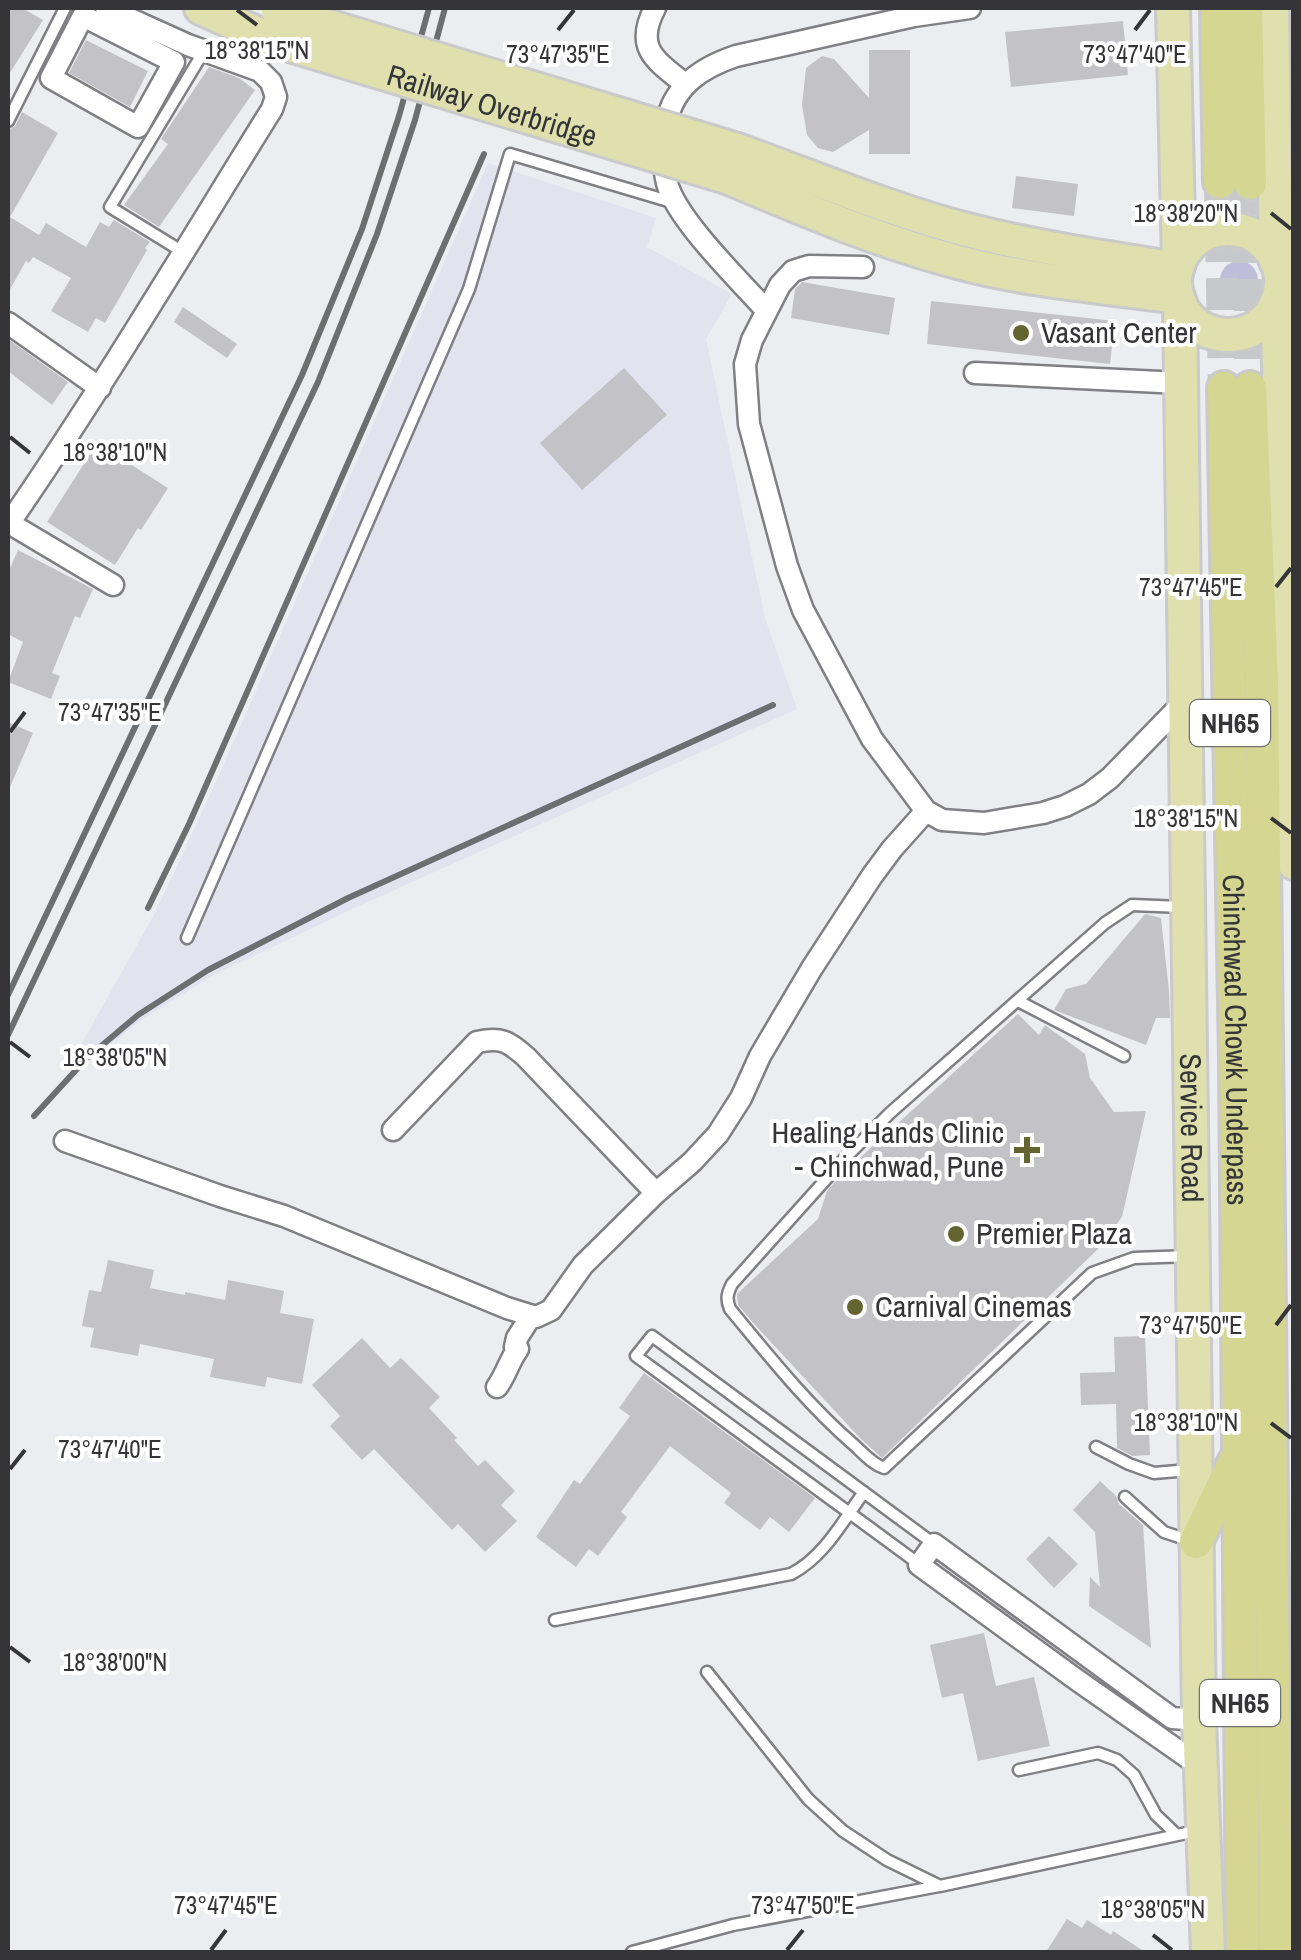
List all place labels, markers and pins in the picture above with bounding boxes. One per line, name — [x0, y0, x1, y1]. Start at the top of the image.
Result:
place label: Vasant Center — [1041, 312, 1197, 352]
marker: Vasant Center — [1010, 322, 1032, 344]
place label: Healing Hands Clinic - Chinchwad, Pune — [772, 1112, 1004, 1186]
marker: Healing Hands Clinic - Chinchwad, Pune — [1014, 1137, 1040, 1163]
place label: Premier Plaza — [976, 1213, 1132, 1253]
marker: Premier Plaza — [945, 1223, 967, 1245]
place label: Carnival Cinemas — [875, 1286, 1072, 1326]
marker: Carnival Cinemas — [844, 1296, 866, 1318]

